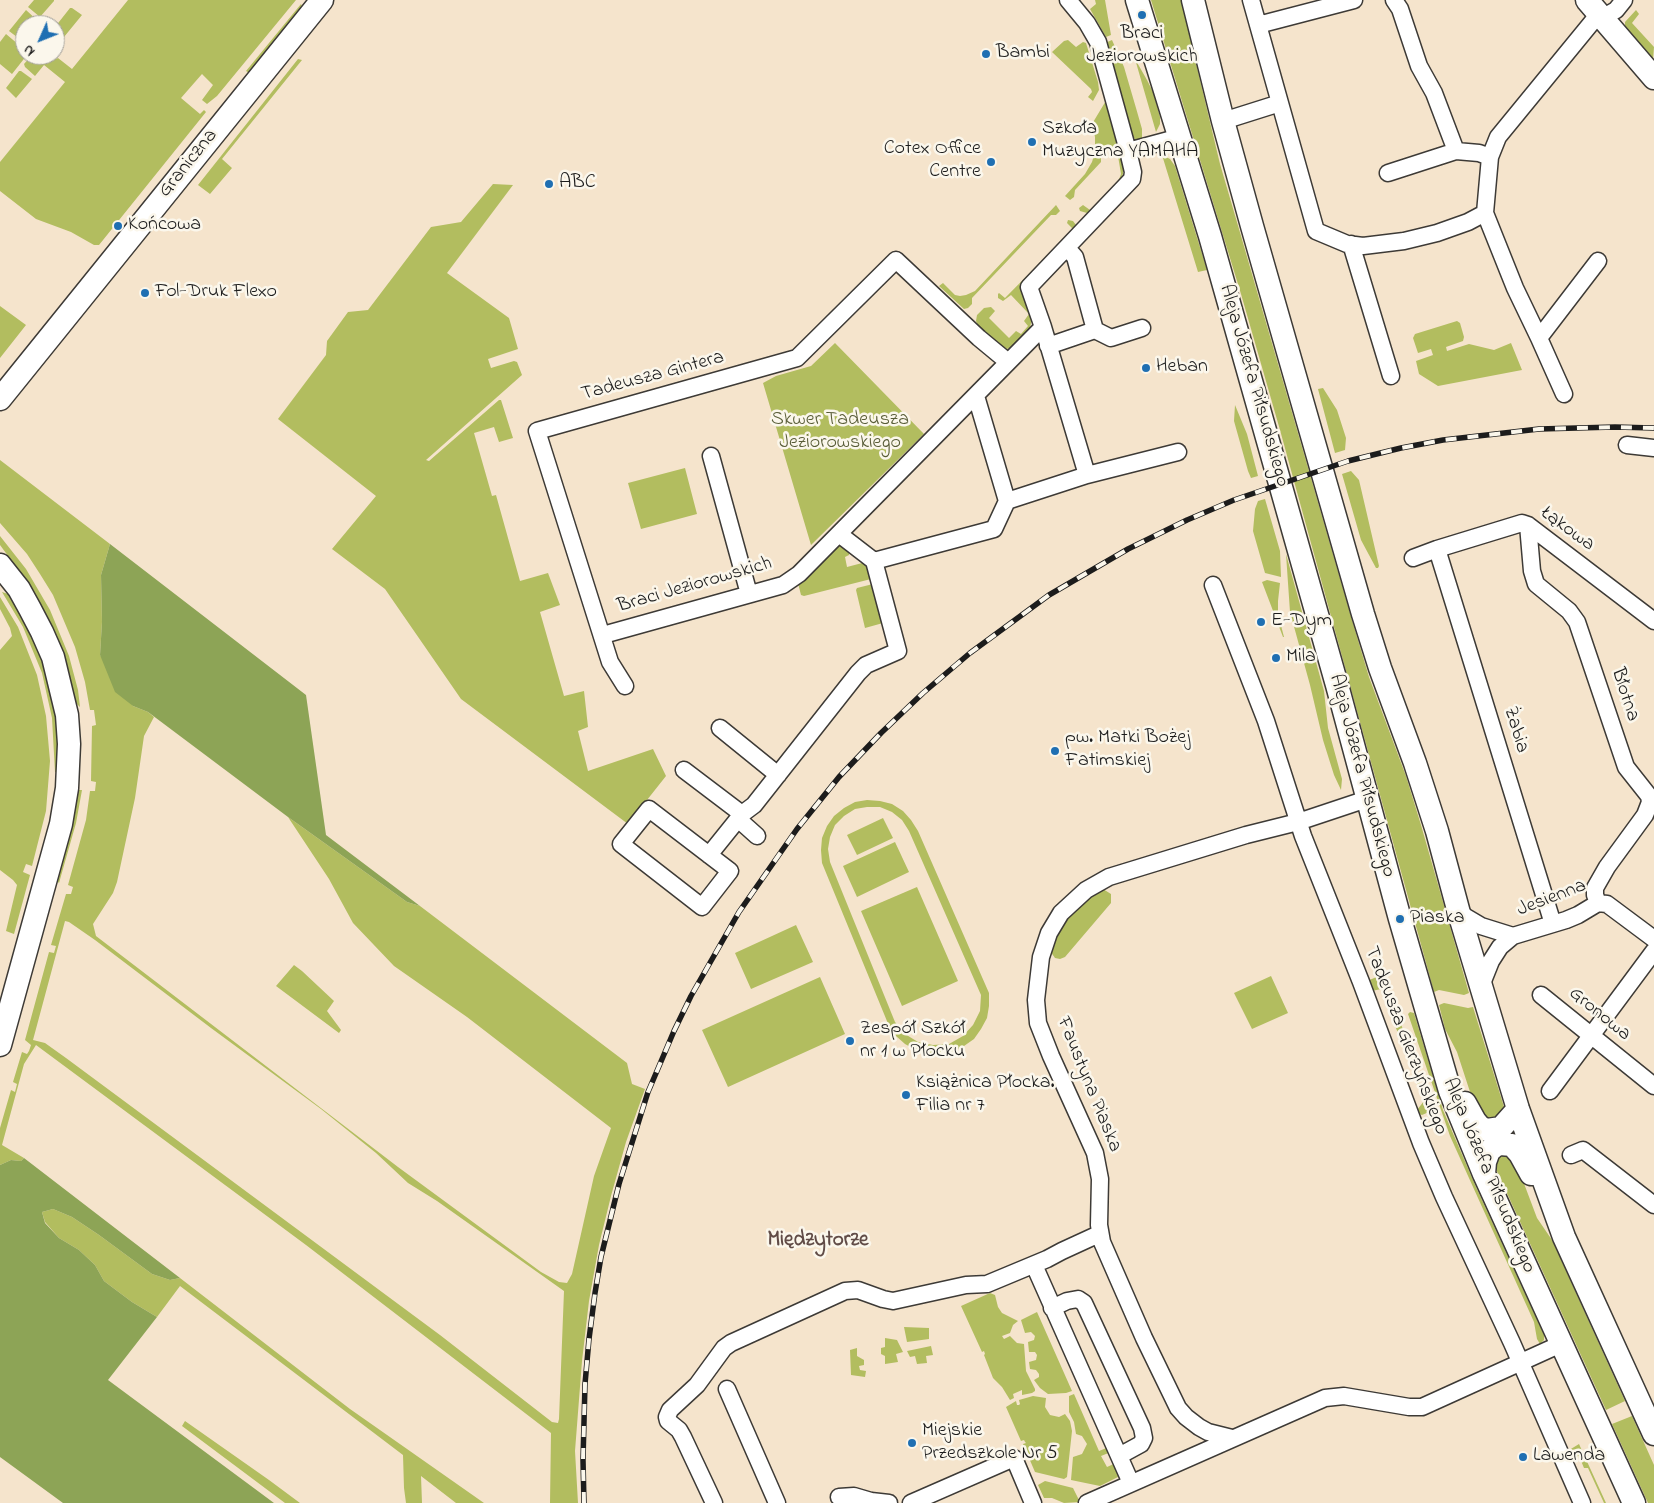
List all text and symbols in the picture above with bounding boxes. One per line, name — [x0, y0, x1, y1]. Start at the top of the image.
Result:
marker: Braci Jeziorowskich — [1136, 9, 1148, 21]
north arrow — [15, 15, 65, 65]
place label: Braci Jeziorowskich — [1086, 23, 1198, 70]
text: N — [19, 39, 40, 61]
place label: Bambi — [996, 42, 1050, 66]
marker: Bambi — [980, 48, 992, 60]
place label: Szkoła Muzyczna YAMAHA — [1042, 118, 1198, 165]
street label: Graniczna — [154, 125, 224, 203]
marker: Szkoła Muzyczna YAMAHA — [1026, 136, 1038, 148]
place label: Cotex Office Centre — [884, 138, 981, 185]
marker: Cotex Office Centre — [985, 156, 997, 168]
place label: ABC — [559, 172, 596, 196]
marker: ABC — [543, 178, 555, 190]
place label: Końcowa — [128, 214, 201, 238]
marker: Końcowa — [112, 220, 124, 232]
place label: Fol-Druk Flexo — [155, 281, 277, 305]
street label: Aleja Józefa Piłsudskiego — [1213, 282, 1293, 490]
marker: Fol-Druk Flexo — [139, 287, 151, 299]
street label: Tadeusza Gintera — [579, 346, 727, 408]
place label: Heban — [1156, 356, 1208, 380]
marker: Heban — [1140, 362, 1152, 374]
park label: Skwer Tadeusza Jeziorowskiego — [771, 409, 909, 456]
street label: Łąkowa — [1535, 502, 1599, 558]
street label: Braci Jeziorowskich — [615, 552, 775, 620]
place label: E-Dym — [1271, 610, 1332, 634]
marker: E-Dym — [1255, 616, 1267, 628]
place label: Mila — [1286, 646, 1316, 670]
marker: Mila — [1270, 652, 1282, 664]
street label: Błotna — [1604, 665, 1644, 725]
street label: Aleja Józefa Piłsudskiego — [1322, 672, 1400, 880]
street label: Żabia — [1497, 704, 1533, 756]
place label: pw. Matki Bożej Fatimskiej — [1065, 727, 1190, 774]
marker: pw. Matki Bożej Fatimskiej — [1049, 745, 1061, 757]
street label: Jesienna — [1514, 875, 1590, 923]
place label: Piaska — [1410, 907, 1465, 931]
marker: Piaska — [1394, 913, 1406, 925]
street label: Tadeusza Gierzyńskiego — [1358, 943, 1452, 1139]
street label: Gronowa — [1563, 983, 1635, 1047]
street label: Faustyna Piaska — [1050, 1014, 1126, 1156]
place label: Zespół Szkół nr 1 w Płocku — [860, 1018, 965, 1065]
marker: Zespół Szkół nr 1 w Płocku — [844, 1035, 856, 1047]
place label: Książnica Płocka. Filia nr 7 — [916, 1072, 1055, 1119]
street label: Aleja Józefa Piłsudskiego — [1436, 1075, 1540, 1277]
marker: Książnica Płocka. Filia nr 7 — [900, 1089, 912, 1101]
district label: Międzytorze — [768, 1229, 868, 1255]
place label: Miejskie Przedszkole Nr 5 — [922, 1420, 1058, 1467]
marker: Miejskie Przedszkole Nr 5 — [906, 1437, 918, 1449]
place label: Lawenda — [1533, 1445, 1605, 1469]
marker: Lawenda — [1517, 1451, 1529, 1463]

